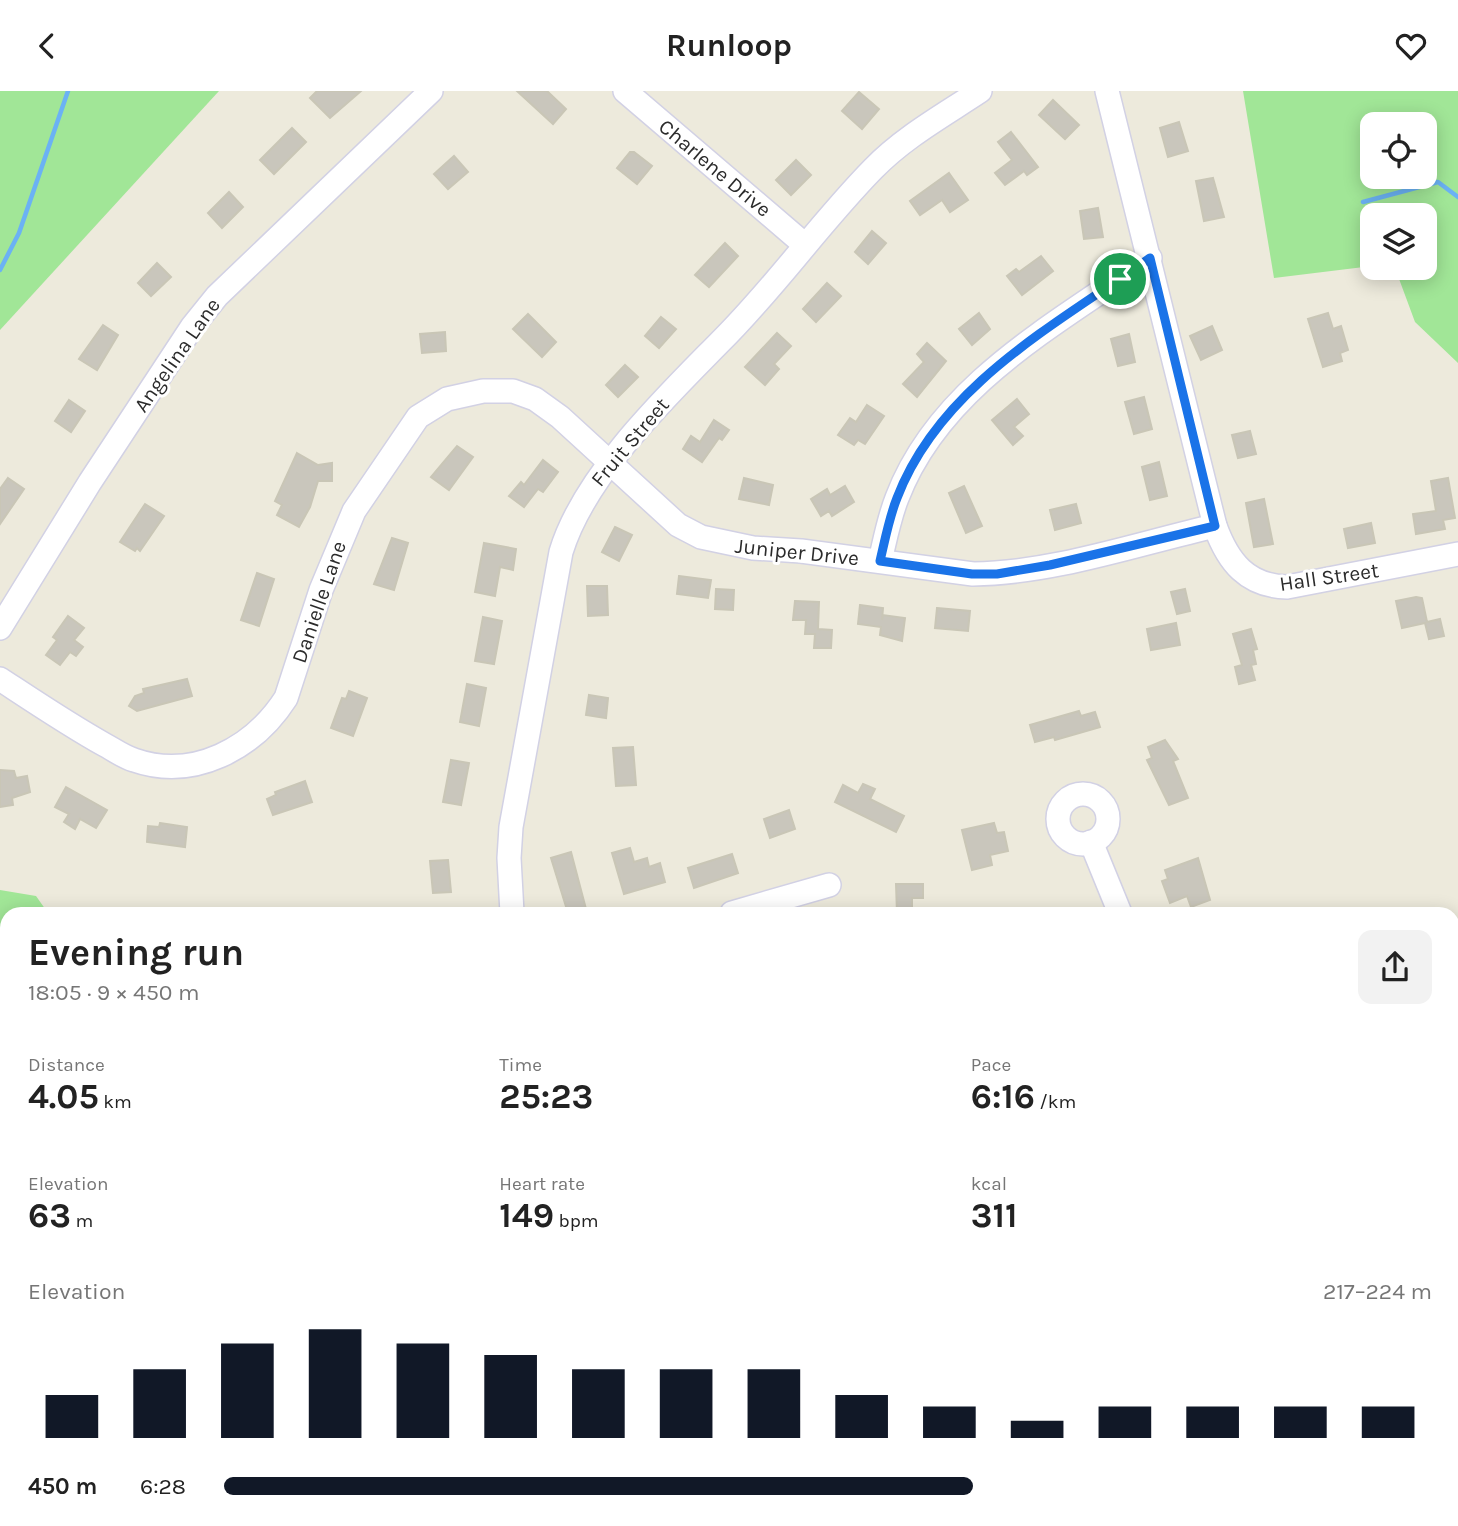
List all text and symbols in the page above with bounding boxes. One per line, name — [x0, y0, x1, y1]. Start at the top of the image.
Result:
icon: back — [28, 27, 66, 65]
text: Runloop — [666, 27, 792, 64]
icon: heart — [1392, 27, 1430, 65]
map controls — [1360, 112, 1437, 280]
button: locate — [1360, 112, 1437, 189]
street label: Charlene Drive — [654, 114, 776, 222]
button: layers — [1360, 203, 1437, 280]
pin — [1090, 249, 1150, 309]
icon: arrive — [1101, 260, 1139, 298]
street label: Angelina Lane — [129, 293, 225, 417]
street label: Fruit Street — [586, 393, 674, 491]
street label: Juniper Drive — [734, 534, 860, 570]
street label: Danielle Lane — [287, 538, 351, 666]
street label: Hall Street — [1278, 558, 1380, 596]
text: Evening run — [28, 930, 244, 975]
button: share — [1358, 930, 1432, 1004]
text: 18:05 · 9 × 450 m — [28, 979, 200, 1006]
text: Distance — [28, 1054, 105, 1076]
text: Time — [499, 1054, 542, 1076]
text: Pace — [971, 1054, 1011, 1076]
text: 4.05 — [28, 1076, 99, 1117]
text: 25:23 — [499, 1076, 593, 1117]
text: 6:16 — [971, 1076, 1035, 1117]
text: km — [99, 1091, 132, 1113]
text: /km — [1035, 1091, 1076, 1113]
text: Elevation — [28, 1173, 108, 1195]
text: Heart rate — [499, 1173, 585, 1195]
text: kcal — [971, 1173, 1007, 1195]
text: 63 — [28, 1195, 71, 1236]
text: 149 — [499, 1195, 554, 1236]
text: 311 — [971, 1195, 1017, 1236]
text: m — [71, 1210, 93, 1232]
text: bpm — [554, 1210, 599, 1232]
text: Elevation — [28, 1278, 125, 1305]
text: 217–224 m — [1323, 1278, 1432, 1305]
text: 450 m — [28, 1473, 97, 1500]
text: 6:28 — [140, 1473, 186, 1500]

